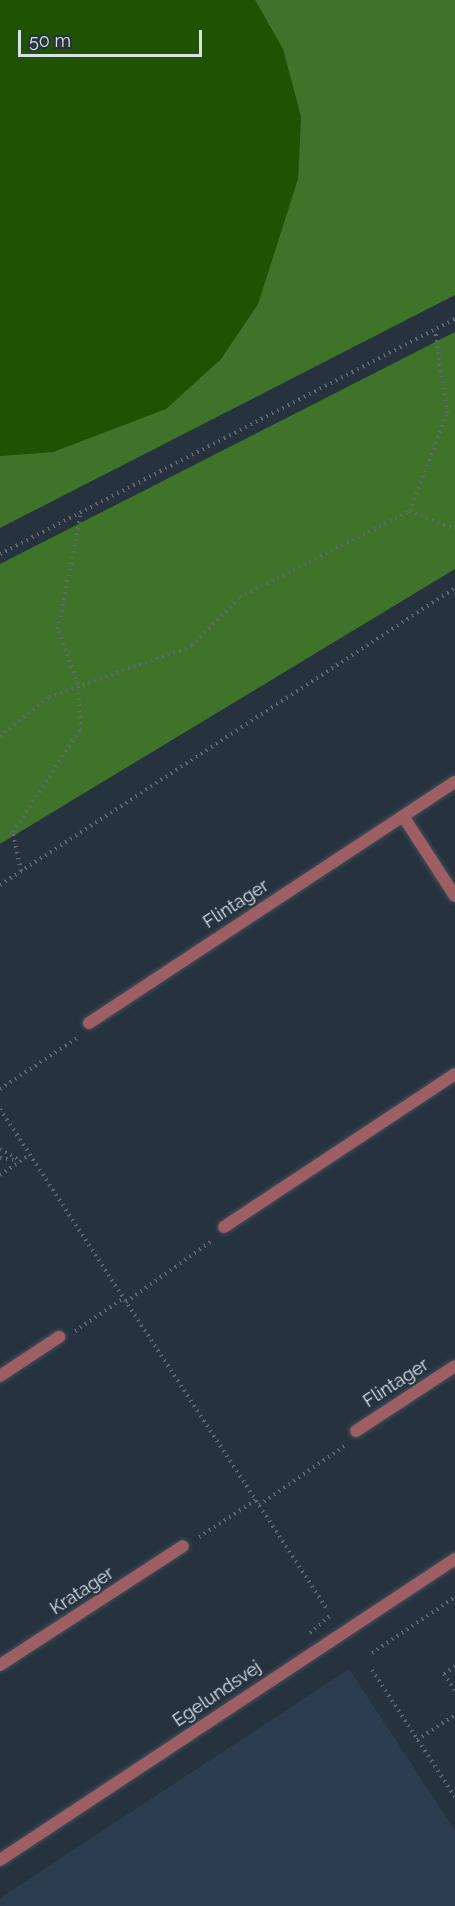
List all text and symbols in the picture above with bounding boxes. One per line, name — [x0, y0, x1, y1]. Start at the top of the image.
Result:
scale bar — [21, 18, 206, 56]
text: 50 m — [29, 30, 71, 51]
street label: Flintager — [199, 875, 273, 933]
street label: Flintager — [359, 1354, 433, 1412]
street label: Kratager — [46, 1562, 118, 1620]
street label: Egelundsvej — [169, 1657, 265, 1731]

